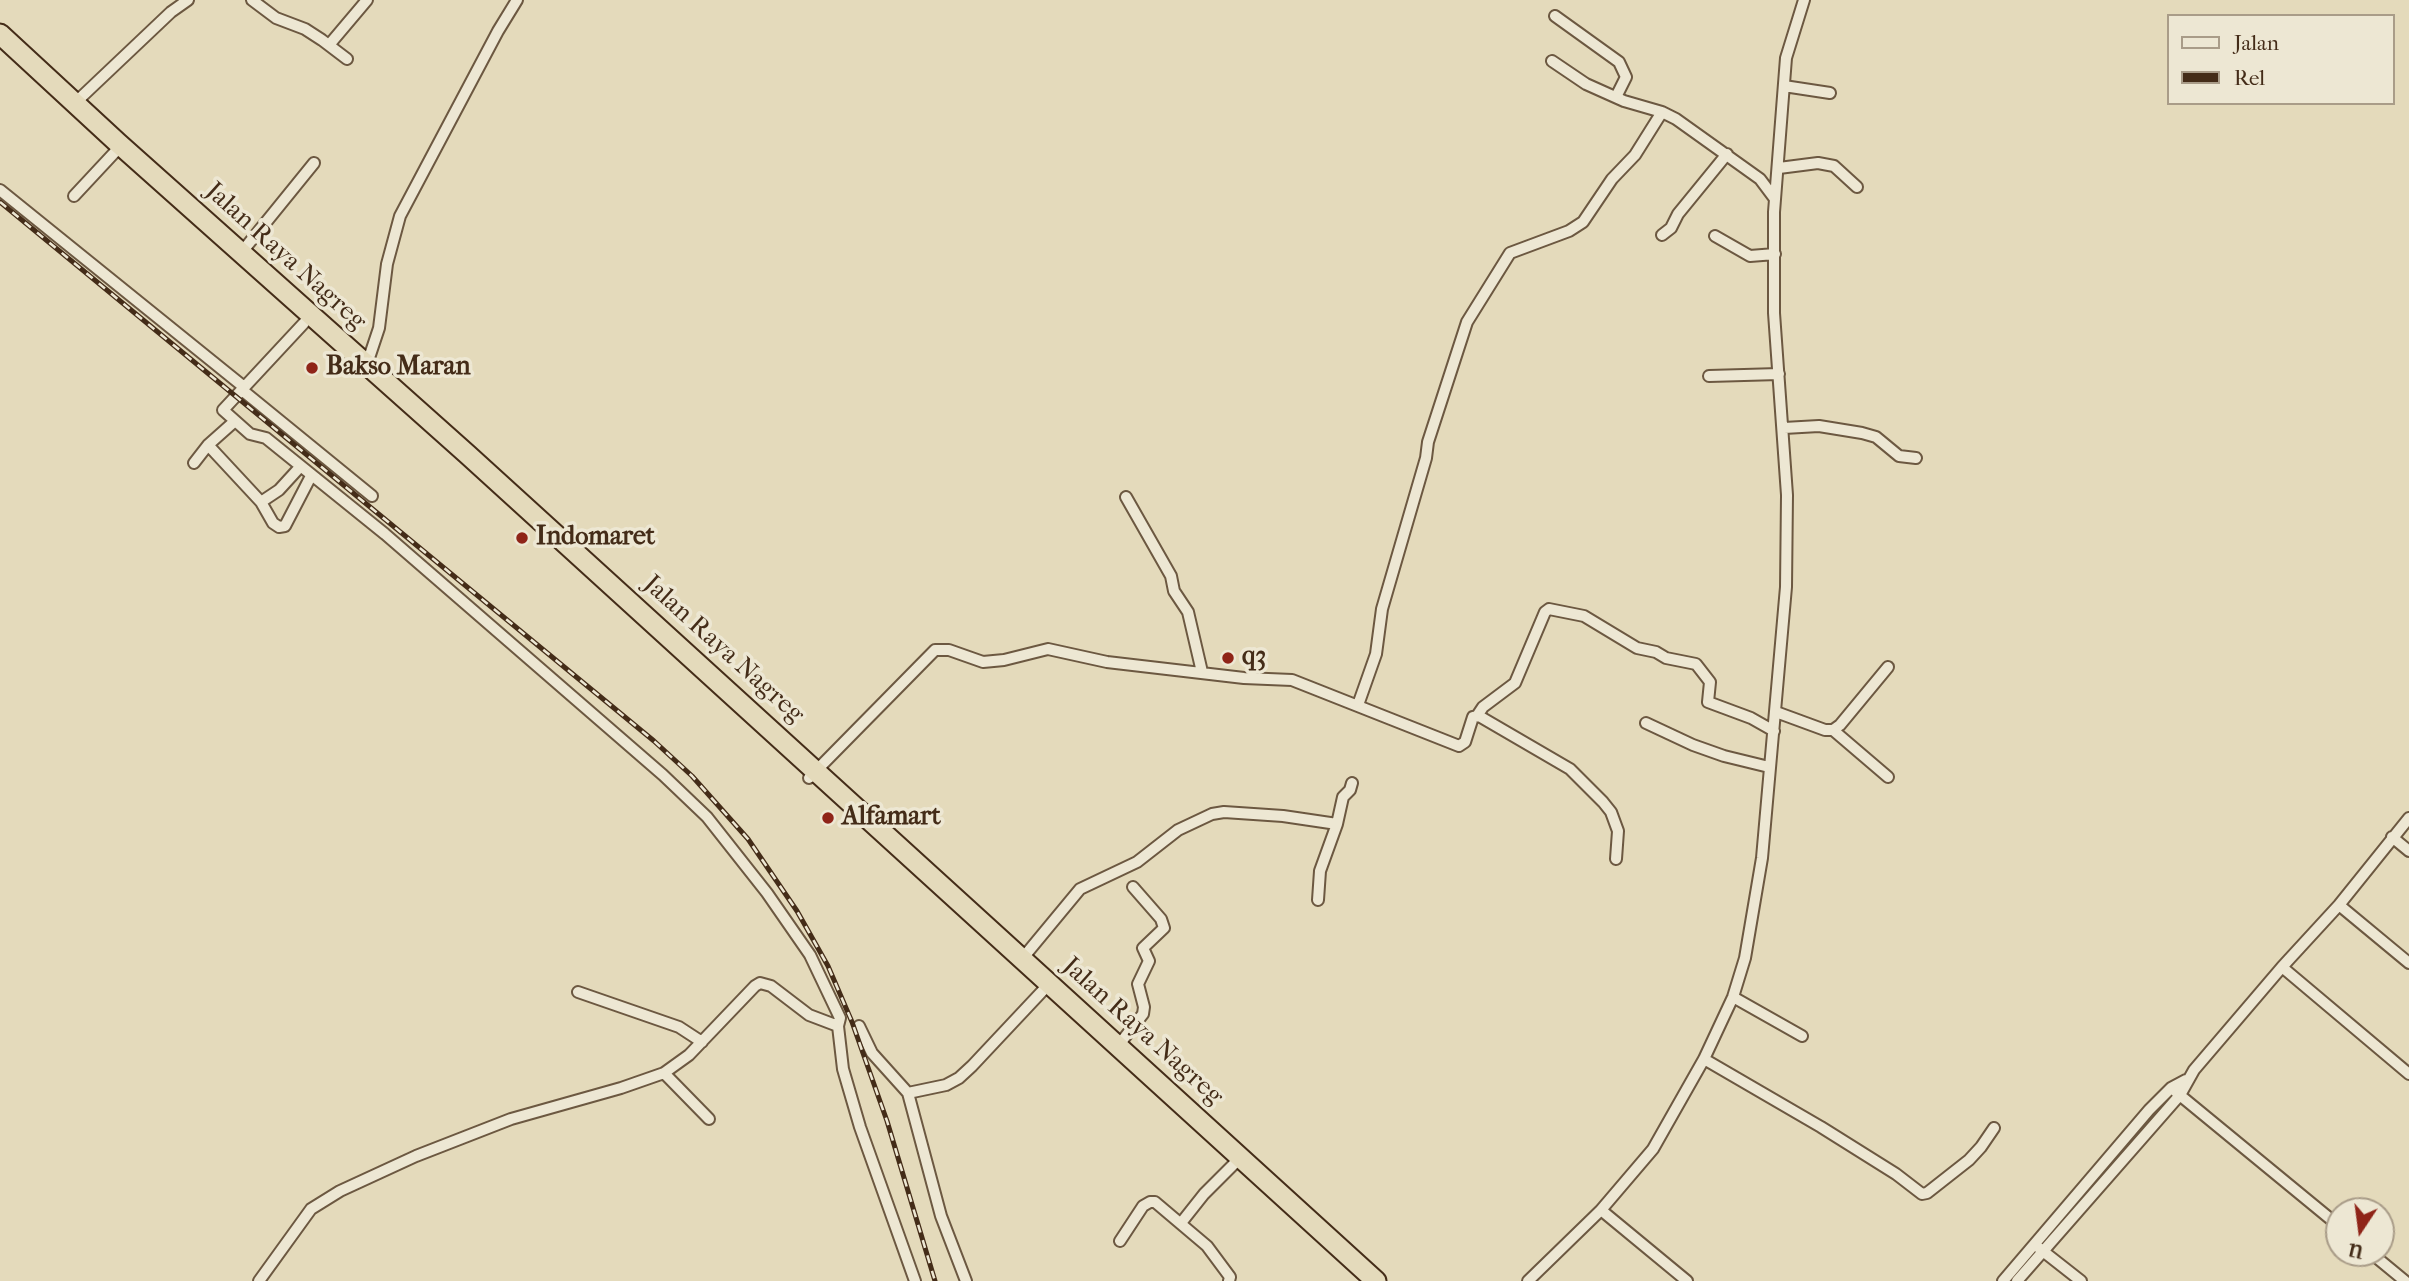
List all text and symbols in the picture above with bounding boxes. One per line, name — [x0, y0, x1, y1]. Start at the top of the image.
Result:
legend — [2168, 14, 2395, 105]
text: Jalan — [2234, 31, 2279, 55]
text: Rel — [2234, 66, 2265, 90]
street label: Jalan Raya Nagreg — [198, 176, 372, 338]
place label: Bakso Maran — [326, 352, 471, 384]
marker: Bakso Maran — [304, 360, 320, 376]
place label: Indomaret — [536, 522, 655, 554]
marker: Indomaret — [514, 530, 530, 546]
street label: Jalan Raya Nagreg — [636, 569, 810, 731]
place label: q3 — [1242, 642, 1266, 674]
marker: q3 — [1220, 650, 1236, 666]
place label: Alfamart — [842, 802, 941, 834]
marker: Alfamart — [820, 810, 836, 826]
street label: Jalan Raya Nagreg — [1055, 951, 1229, 1113]
north arrow — [2325, 1197, 2395, 1267]
text: U — [2346, 1238, 2365, 1263]

